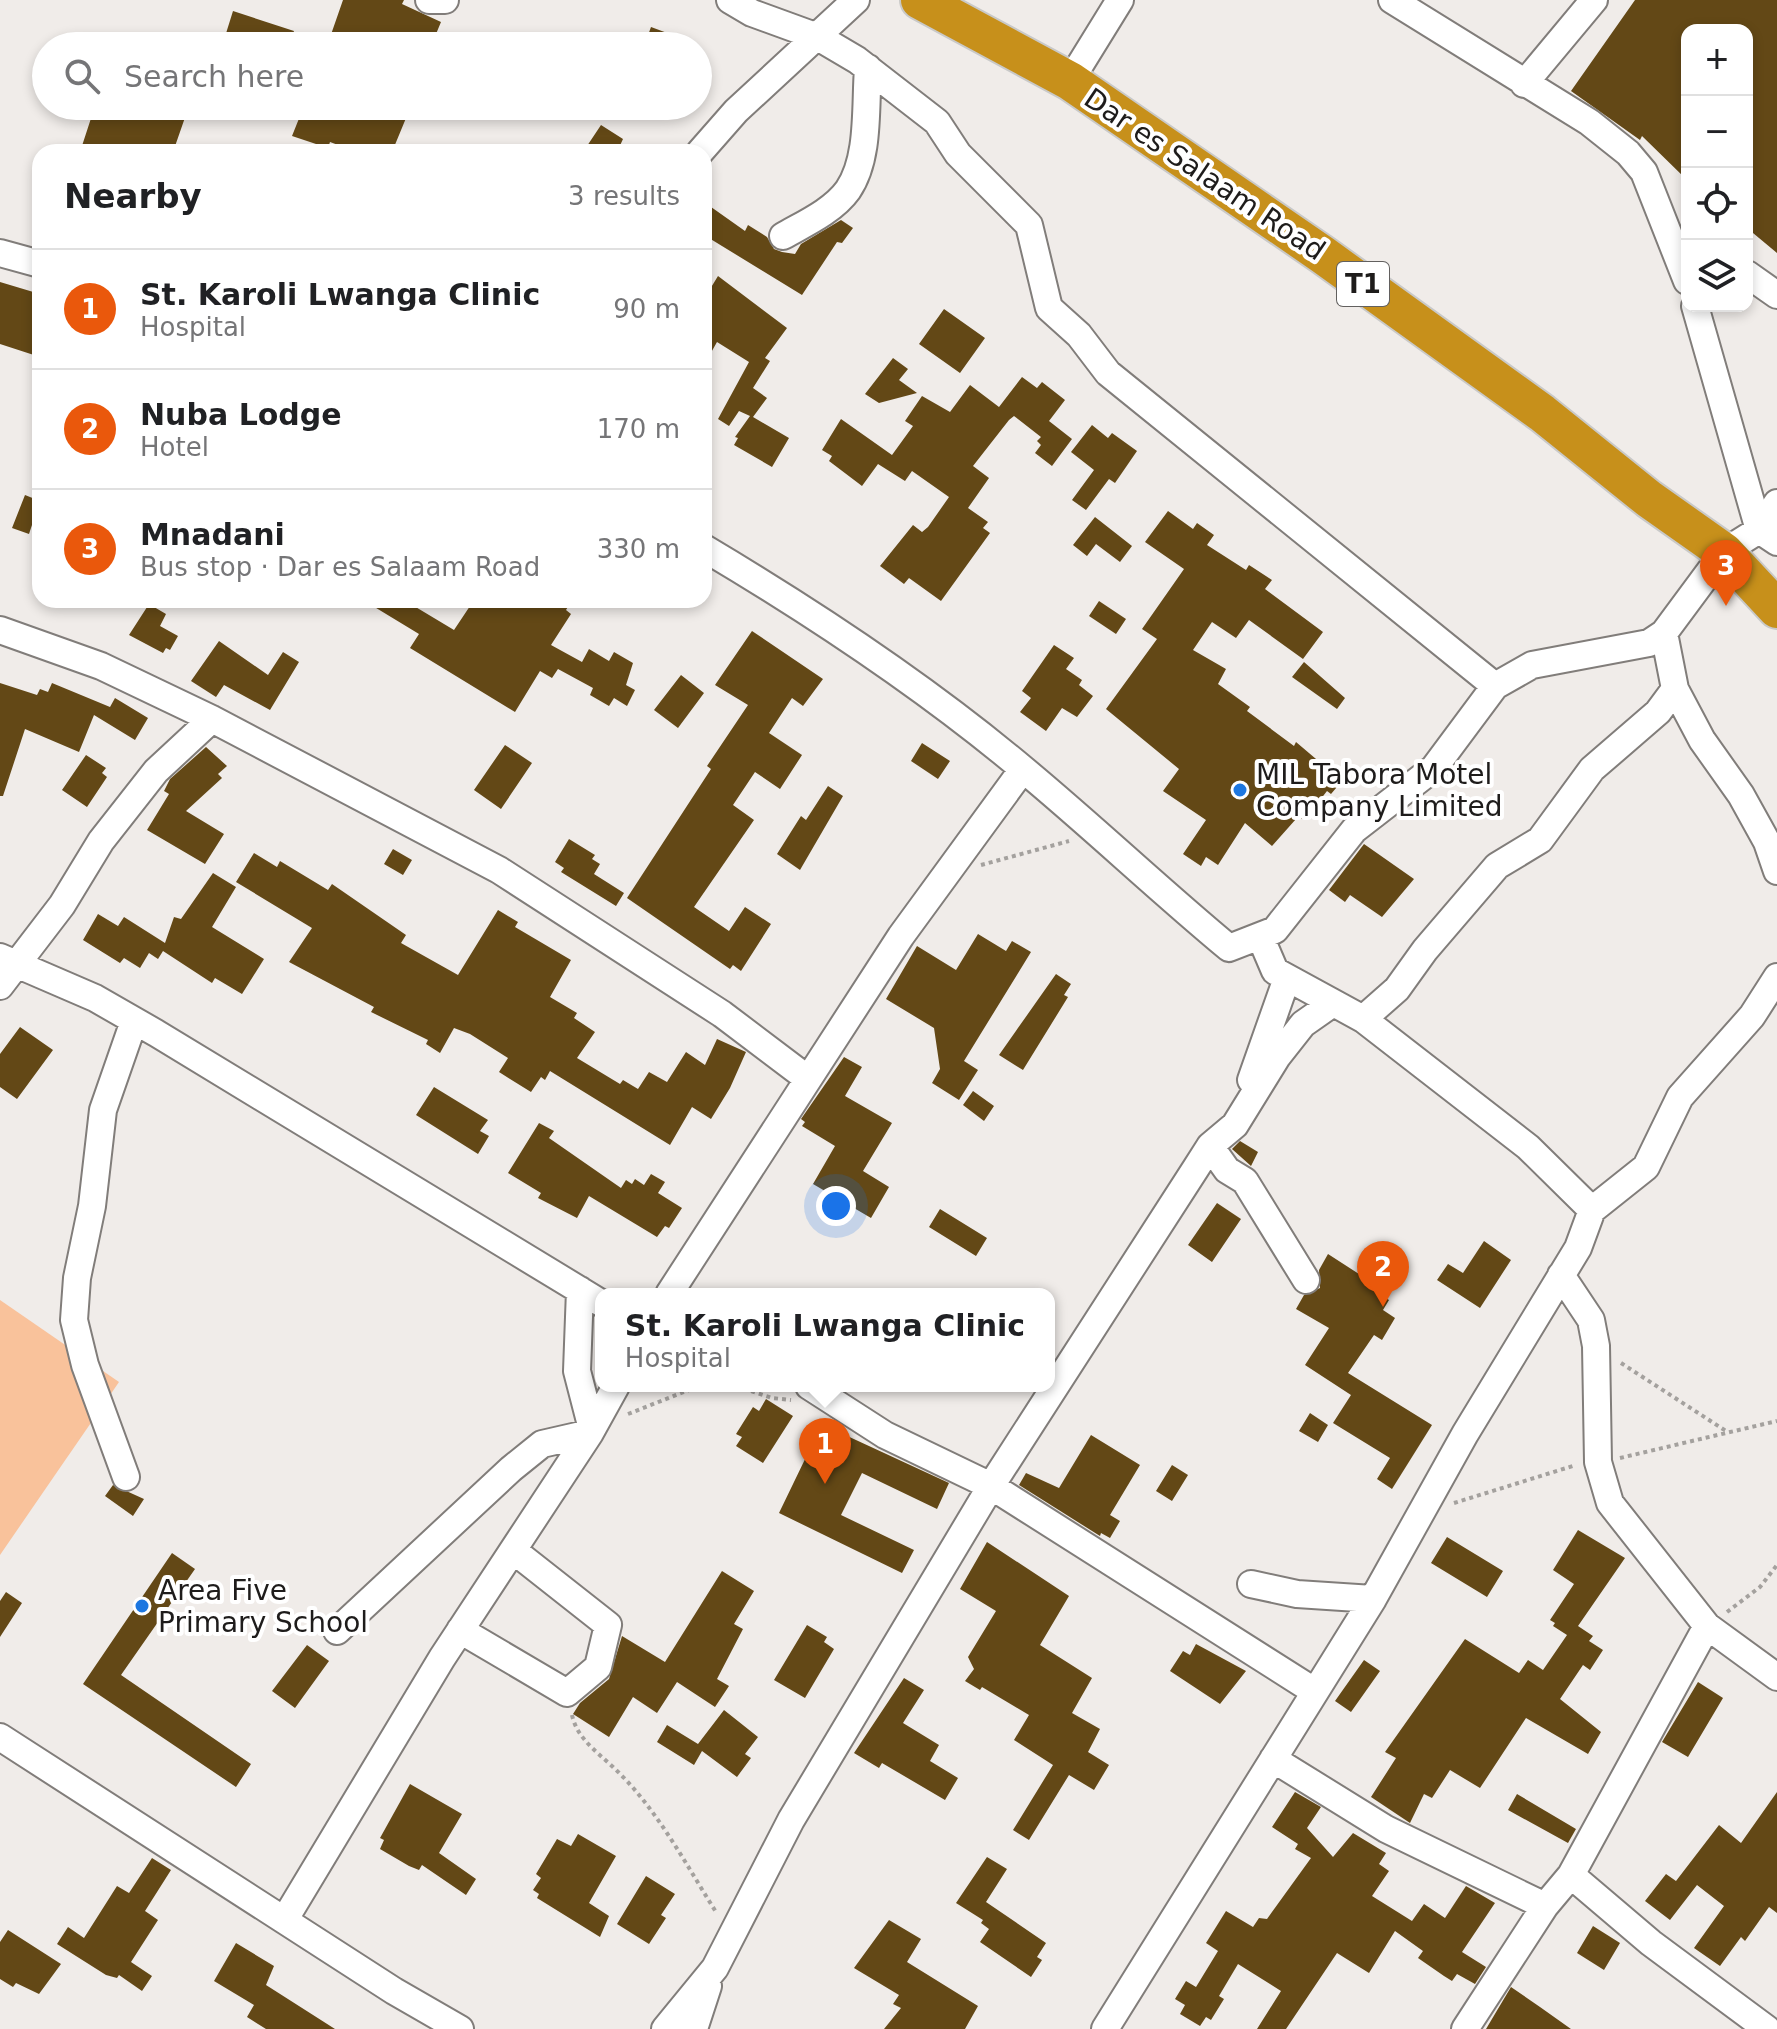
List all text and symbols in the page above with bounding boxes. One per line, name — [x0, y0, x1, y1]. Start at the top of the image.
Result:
map controls — [1681, 24, 1753, 312]
button: + — [1681, 24, 1753, 96]
search box — [32, 32, 712, 120]
icon: search — [60, 54, 104, 98]
text: Search here — [124, 59, 304, 94]
street label: Dar es Salaam Road — [1078, 82, 1331, 267]
button: − — [1681, 96, 1753, 168]
button: locate — [1681, 168, 1753, 240]
text: Nearby — [64, 176, 202, 216]
text: 3 results — [568, 181, 680, 211]
button: layers — [1681, 240, 1753, 312]
road number: T1 — [1337, 262, 1389, 306]
text: St. Karoli Lwanga Clinic — [140, 277, 540, 312]
text: 1 — [81, 294, 99, 324]
text: 90 m — [613, 294, 680, 324]
text: Hospital — [140, 312, 246, 342]
text: Nuba Lodge — [140, 397, 342, 432]
text: 2 — [81, 414, 99, 444]
text: 170 m — [597, 414, 680, 444]
text: Hotel — [140, 432, 209, 462]
text: Mnadani — [140, 517, 285, 552]
text: 3 — [81, 534, 99, 564]
text: 330 m — [597, 534, 680, 564]
pin: 3 — [1700, 540, 1752, 606]
text: Bus stop · Dar es Salaam Road — [140, 552, 540, 582]
place label: MIL Tabora Motel Company Limited — [1256, 758, 1503, 823]
marker: MIL Tabora Motel Company Limited — [1231, 781, 1249, 799]
your location — [816, 1186, 856, 1226]
pin: 2 — [1357, 1241, 1409, 1307]
popup — [595, 1288, 1055, 1392]
text: St. Karoli Lwanga Clinic — [625, 1308, 1025, 1343]
text: Hospital — [625, 1343, 731, 1373]
pin: 1 — [799, 1418, 851, 1484]
place label: Area Five Primary School — [158, 1574, 368, 1639]
marker: Area Five Primary School — [133, 1597, 151, 1615]

